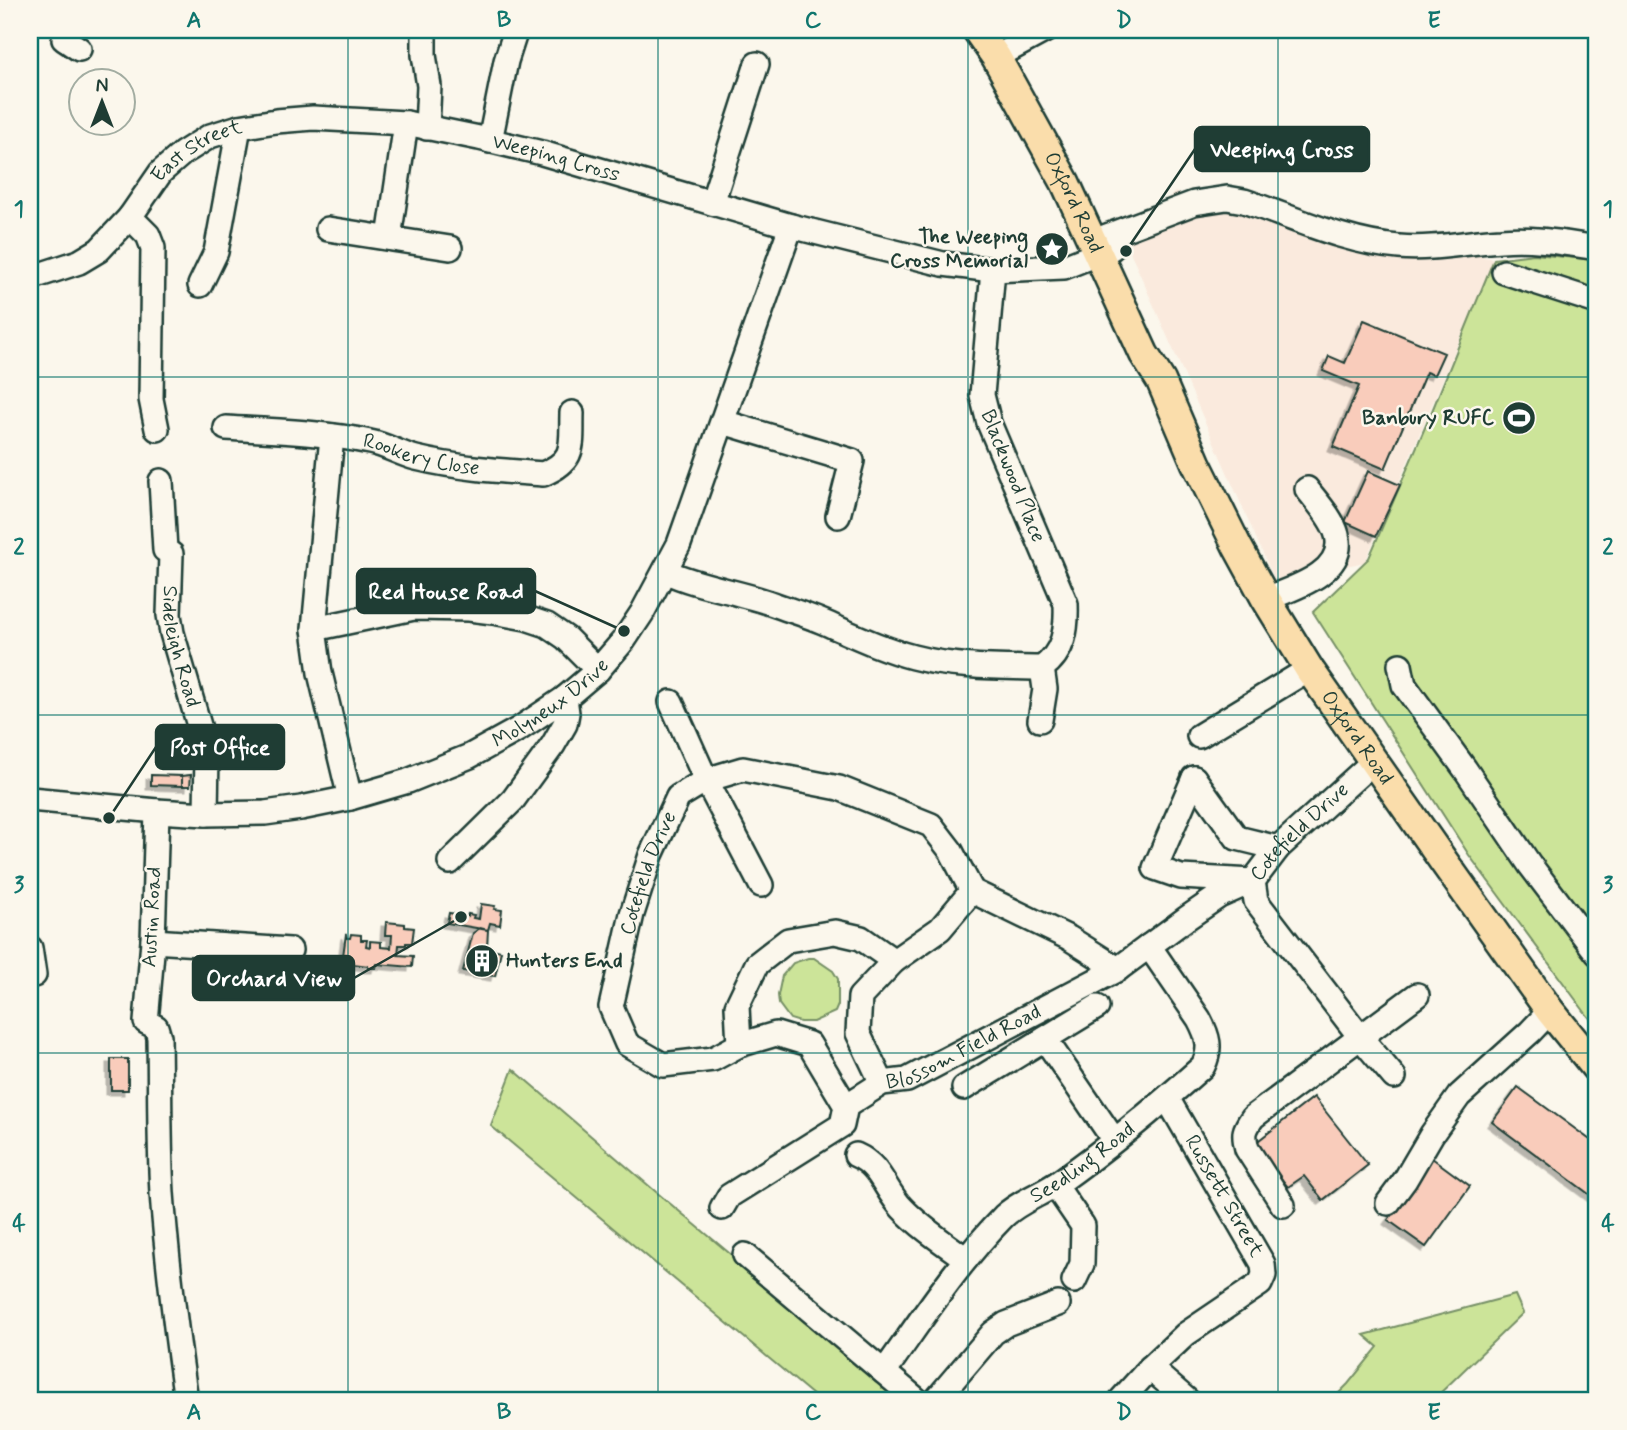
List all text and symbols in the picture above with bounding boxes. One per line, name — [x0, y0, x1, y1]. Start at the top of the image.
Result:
text: A — [186, 6, 202, 36]
text: B — [497, 6, 512, 36]
text: C — [805, 6, 822, 36]
text: D — [1116, 6, 1132, 36]
text: E — [1427, 6, 1441, 36]
north arrow — [66, 66, 136, 136]
text: N — [96, 74, 108, 99]
street label: East Street — [144, 113, 246, 188]
callout: Weeping Cross — [1195, 127, 1369, 171]
street label: Weeping Cross — [489, 128, 623, 189]
text: Weeping Cross — [1209, 136, 1354, 166]
street label: Oxford Road — [1037, 147, 1110, 258]
text: 1 — [14, 195, 24, 225]
text: 1 — [1603, 195, 1613, 225]
place label: The Weeping Cross Memorial — [890, 223, 1028, 275]
place icon: The Weeping Cross Memorial — [1033, 230, 1071, 268]
sports icon: Banbury RUFC — [1500, 399, 1538, 437]
place label: Banbury RUFC — [1362, 404, 1495, 432]
street label: Blackwood Place — [974, 406, 1052, 546]
street label: Rookery Close — [361, 427, 481, 483]
text: 2 — [13, 533, 25, 563]
text: 2 — [1602, 533, 1614, 563]
callout: Red House Road — [357, 569, 535, 613]
text: Red House Road — [368, 578, 524, 608]
street label: Sideleigh Road — [155, 585, 207, 710]
street label: Molyneux Drive — [487, 652, 616, 755]
street label: Oxford Road — [1314, 685, 1400, 790]
callout: Post Office — [156, 725, 284, 769]
text: Post Office — [170, 734, 271, 764]
street label: Cotefield Drive — [1244, 776, 1355, 887]
street label: Cotefield Drive — [614, 807, 683, 938]
street label: Austin Road — [135, 866, 169, 968]
text: 3 — [14, 871, 25, 901]
text: 3 — [1603, 871, 1614, 901]
building icon: Hunters End — [463, 942, 501, 980]
place label: Hunters End — [506, 947, 623, 975]
callout: Orchard View — [193, 956, 354, 1000]
text: Orchard View — [206, 965, 342, 995]
street label: Blossom Field Road — [884, 998, 1046, 1096]
street label: Seedling Road — [1025, 1116, 1141, 1210]
street label: Russett Street — [1178, 1130, 1271, 1263]
text: 4 — [12, 1209, 26, 1239]
text: 4 — [1601, 1209, 1615, 1239]
text: A — [186, 1398, 202, 1428]
text: B — [497, 1398, 512, 1428]
text: C — [805, 1398, 822, 1428]
text: D — [1116, 1398, 1132, 1428]
text: E — [1427, 1398, 1441, 1428]

